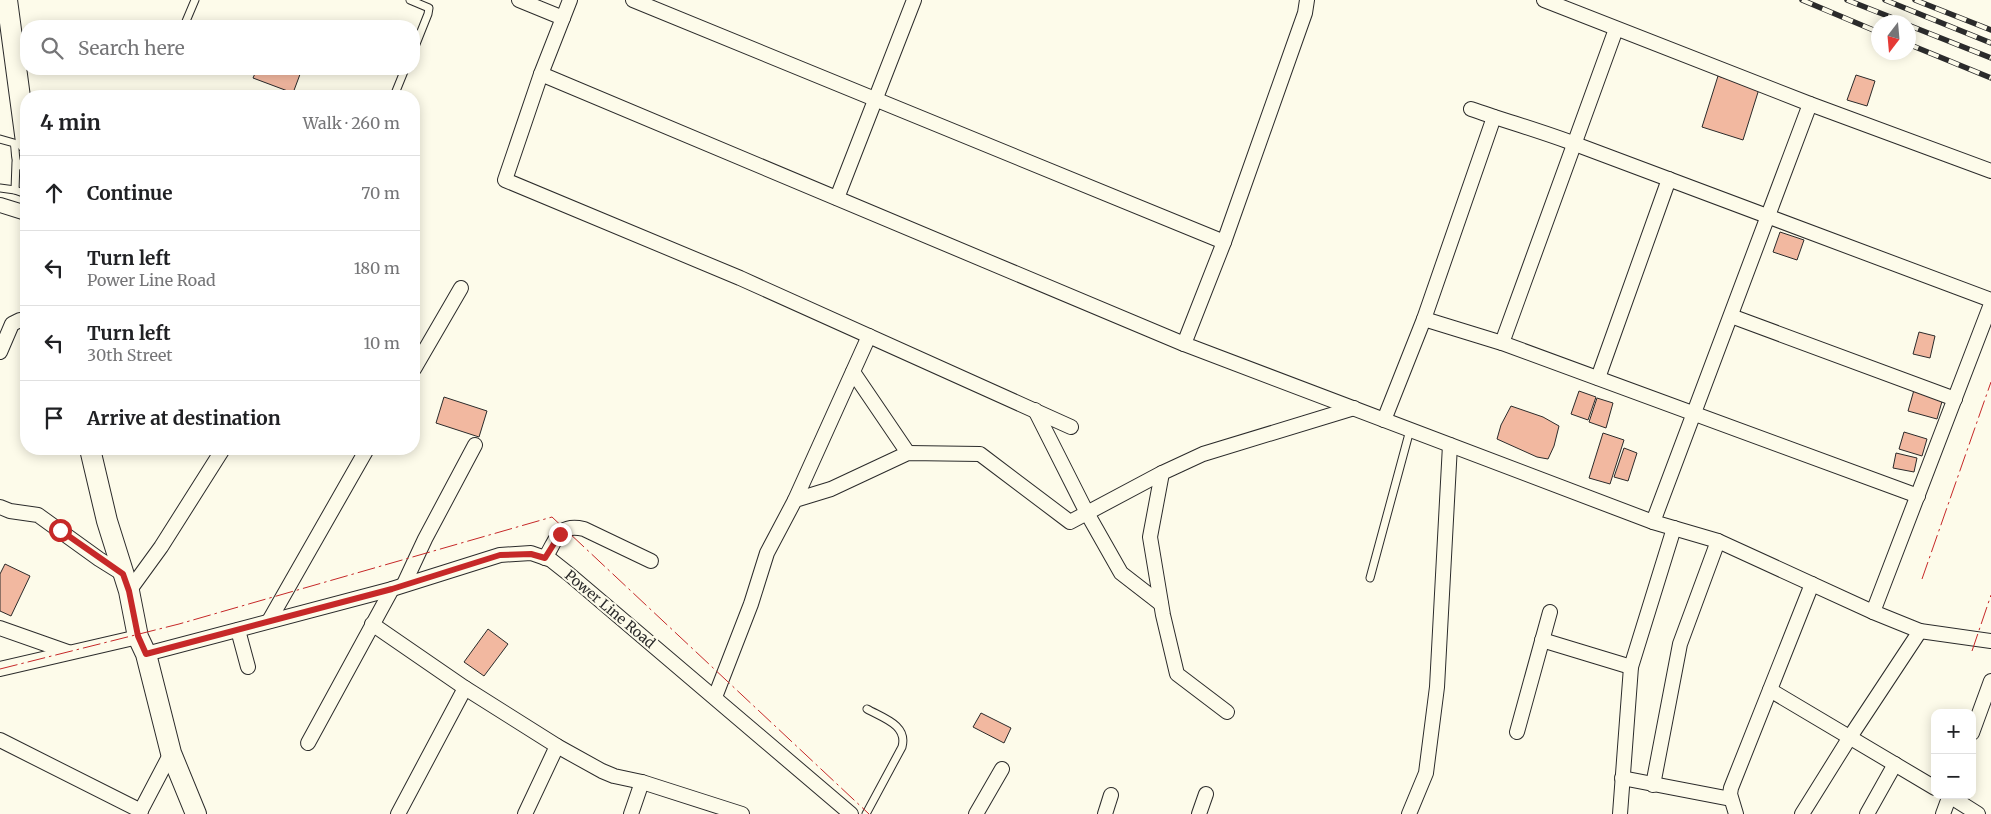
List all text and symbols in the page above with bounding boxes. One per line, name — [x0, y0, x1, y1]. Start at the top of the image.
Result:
north arrow — [1871, 15, 1916, 60]
search box — [20, 20, 420, 75]
icon: search — [38, 34, 66, 62]
text: Search here — [78, 36, 185, 60]
text: 4 min — [40, 109, 101, 136]
text: Walk · 260 m — [303, 113, 400, 133]
icon: ahead — [40, 179, 68, 207]
text: Continue — [87, 181, 173, 205]
text: 70 m — [361, 183, 400, 203]
text: Turn left — [87, 246, 171, 270]
icon: left — [40, 254, 68, 282]
text: 180 m — [354, 258, 400, 278]
text: Power Line Road — [87, 270, 216, 290]
text: Turn left — [87, 321, 171, 345]
icon: left — [40, 329, 68, 357]
text: 10 m — [363, 333, 400, 353]
text: 30th Street — [87, 345, 173, 365]
icon: arrive — [40, 404, 68, 432]
text: Arrive at destination — [87, 406, 281, 430]
route start — [49, 519, 72, 542]
route end — [549, 523, 572, 546]
street label: Power Line Road — [561, 566, 659, 652]
map controls — [1931, 709, 1976, 799]
button: + — [1931, 709, 1976, 754]
button: − — [1931, 754, 1976, 799]

